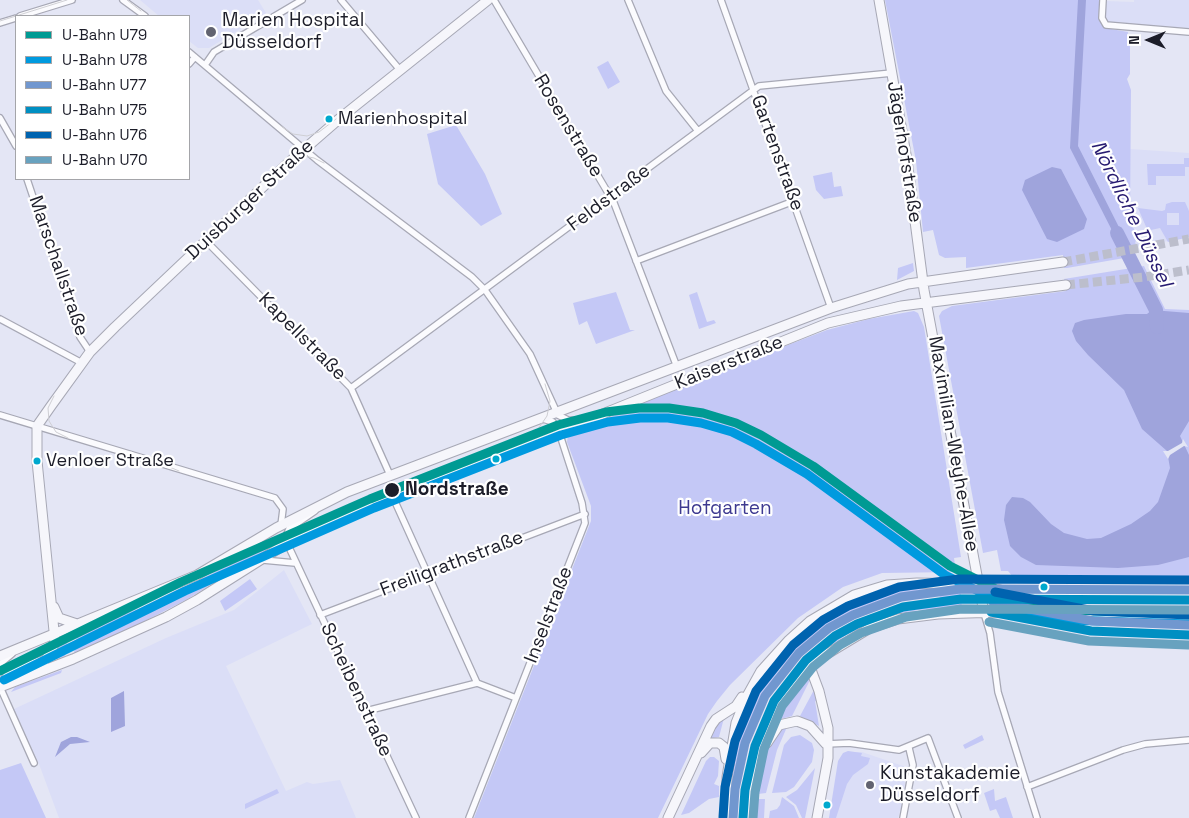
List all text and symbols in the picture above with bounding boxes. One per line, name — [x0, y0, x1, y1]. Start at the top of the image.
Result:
place label: Marien Hospital Düsseldorf — [222, 10, 364, 54]
legend — [15, 15, 190, 180]
north arrow — [1124, 15, 1174, 65]
text: U-Bahn U79 — [62, 25, 147, 44]
marker: Marien Hospital Düsseldorf — [204, 25, 218, 39]
text: N — [1125, 35, 1143, 45]
text: U-Bahn U78 — [62, 50, 147, 69]
street label: Rosenstraße — [528, 70, 608, 182]
text: U-Bahn U77 — [62, 75, 147, 94]
street label: Jägerhofstraße — [882, 80, 926, 224]
street label: Gartenstraße — [746, 92, 808, 214]
text: U-Bahn U75 — [62, 100, 147, 119]
place label: Marienhospital — [338, 108, 467, 130]
marker: Marienhospital — [324, 114, 334, 124]
text: U-Bahn U76 — [62, 125, 147, 144]
street label: Duisburger Straße — [181, 135, 319, 265]
water label: Nördliche Düssel — [1085, 137, 1177, 291]
text: U-Bahn U70 — [62, 150, 148, 169]
street label: Feldstraße — [563, 159, 655, 237]
street label: Marschallstraße — [23, 193, 93, 339]
street label: Kapellstraße — [253, 288, 351, 386]
street label: Kaiserstraße — [671, 331, 787, 395]
street label: Maximilian-Weyhe-Allee — [923, 334, 983, 554]
place label: Venloer Straße — [46, 450, 174, 472]
unlabelled marker — [491, 454, 501, 464]
marker: Venloer Straße — [32, 456, 42, 466]
place label: Nordstraße — [405, 479, 509, 501]
marker: Nordstraße — [383, 481, 401, 499]
park label: Hofgarten — [678, 498, 772, 520]
street label: Freiligrathstraße — [377, 526, 527, 602]
street label: Inselstraße — [520, 563, 578, 667]
unlabelled marker — [1039, 582, 1049, 592]
street label: Scheibenstraße — [315, 619, 397, 761]
place label: Kunstakademie Düsseldorf — [880, 763, 1020, 807]
marker: Kunstakademie Düsseldorf — [864, 779, 876, 791]
unlabelled marker — [822, 800, 832, 810]

